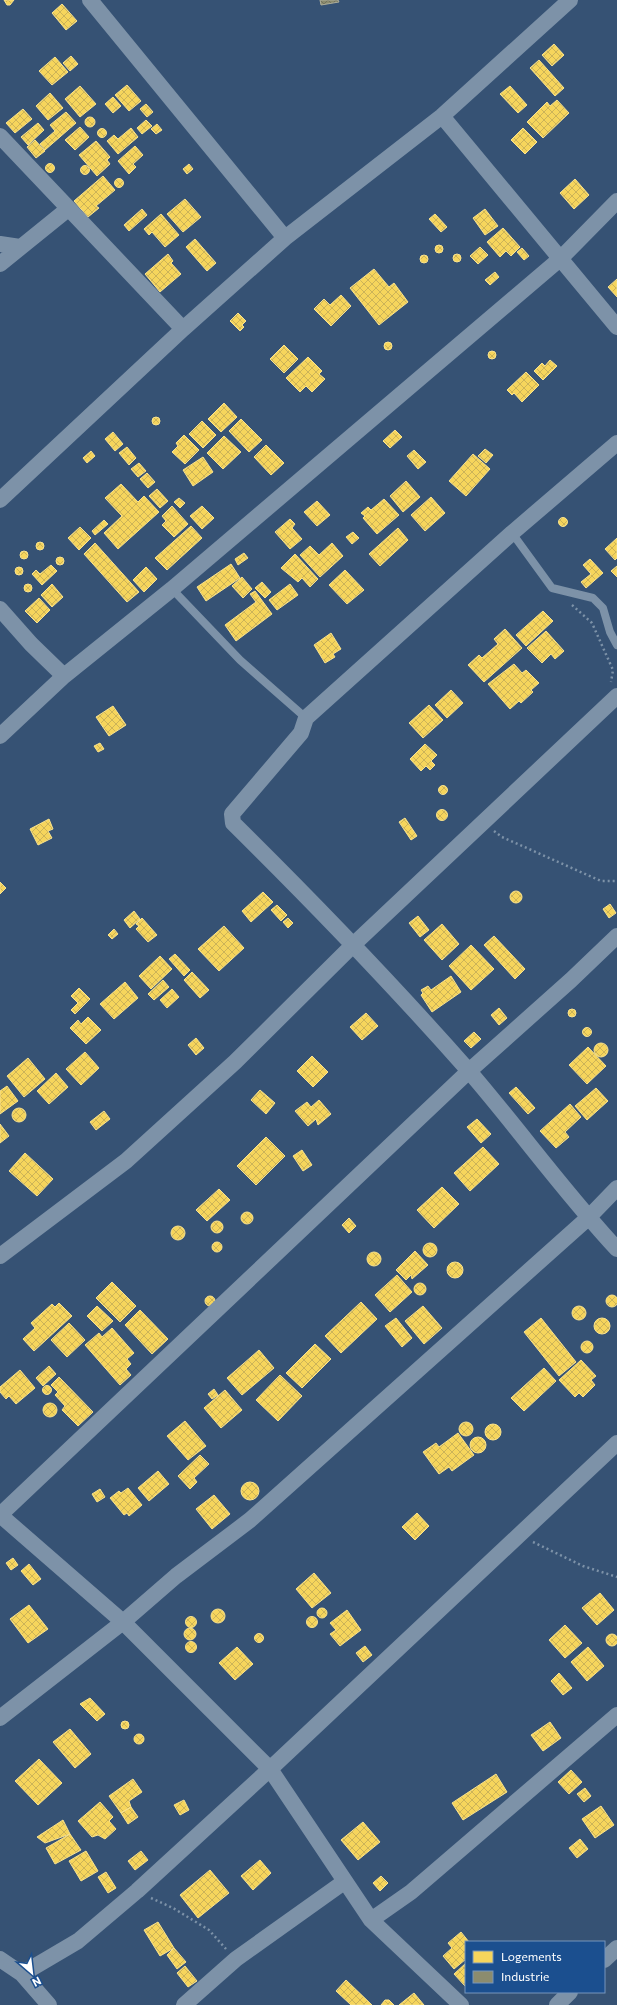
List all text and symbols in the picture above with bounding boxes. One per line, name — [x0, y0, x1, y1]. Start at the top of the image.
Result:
legend — [465, 1941, 605, 1993]
text: Logements — [501, 1949, 562, 1963]
north arrow — [12, 1953, 52, 1993]
text: Industrie — [501, 1969, 549, 1983]
text: N — [30, 1975, 44, 1990]

